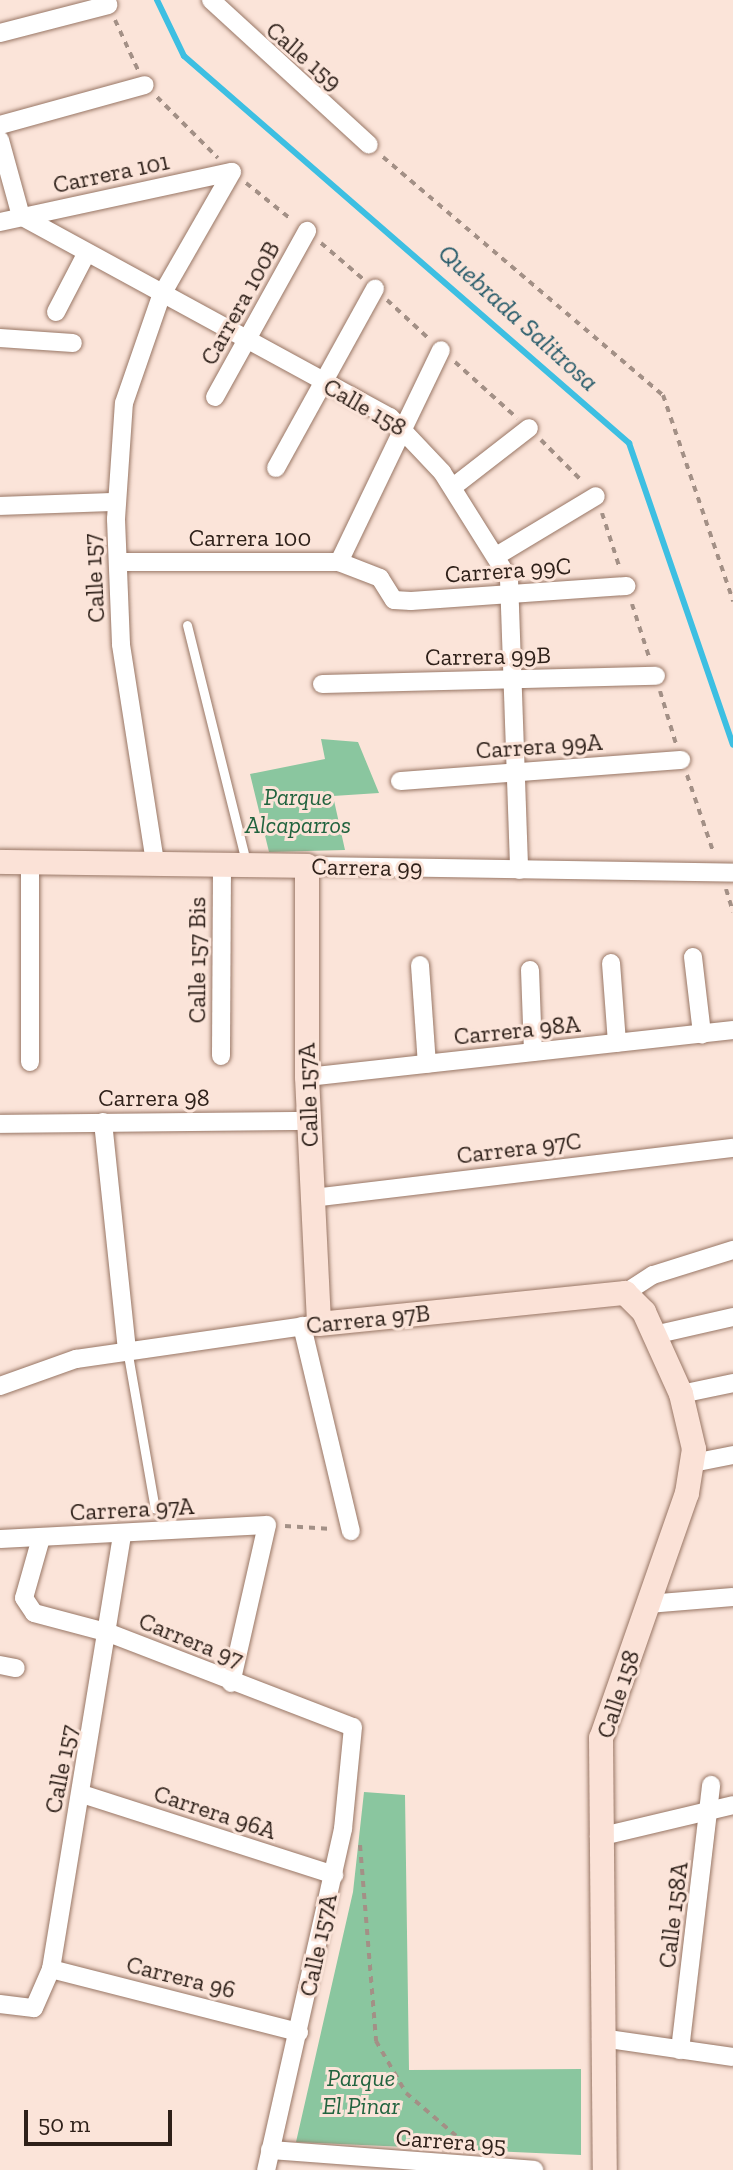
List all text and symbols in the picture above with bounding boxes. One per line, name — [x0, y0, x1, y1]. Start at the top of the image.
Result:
street label: Calle 159 — [260, 15, 348, 97]
street label: Carrera 101 — [50, 147, 172, 199]
street label: Carrera 100B — [194, 236, 286, 370]
water label: Quebrada Salitrosa — [432, 238, 604, 398]
street label: Calle 158 — [318, 372, 412, 442]
street label: Carrera 100 — [189, 524, 311, 552]
street label: Calle 157 — [77, 533, 111, 623]
street label: Carrera 99C — [444, 551, 572, 589]
street label: Carrera 99B — [425, 641, 551, 671]
street label: Carrera 99A — [475, 727, 603, 765]
park label: Parque Alcaparros — [245, 783, 351, 839]
street label: Carrera 99 — [311, 852, 423, 882]
street label: Calle 157 Bis — [183, 897, 211, 1023]
street label: Carrera 98A — [452, 1009, 582, 1051]
street label: Calle 157A — [292, 1042, 324, 1148]
street label: Carrera 98 — [98, 1084, 210, 1112]
street label: Carrera 97C — [455, 1126, 583, 1170]
street label: Carrera 97B — [305, 1298, 431, 1340]
street label: Carrera 97A — [69, 1491, 195, 1527]
street label: Carrera 97 — [135, 1606, 247, 1674]
street label: Calle 158 — [590, 1646, 646, 1742]
street label: Calle 157 — [38, 1722, 84, 1816]
street label: Carrera 96A — [150, 1779, 280, 1845]
street label: Calle 158A — [652, 1860, 694, 1970]
street label: Calle 157A — [293, 1891, 343, 1999]
street label: Carrera 96 — [124, 1950, 238, 2004]
park label: Parque El Pinar — [322, 2064, 400, 2120]
scale bar — [28, 2094, 176, 2144]
text: 50 m — [38, 2109, 90, 2138]
street label: Carrera 95 — [395, 2123, 507, 2159]

